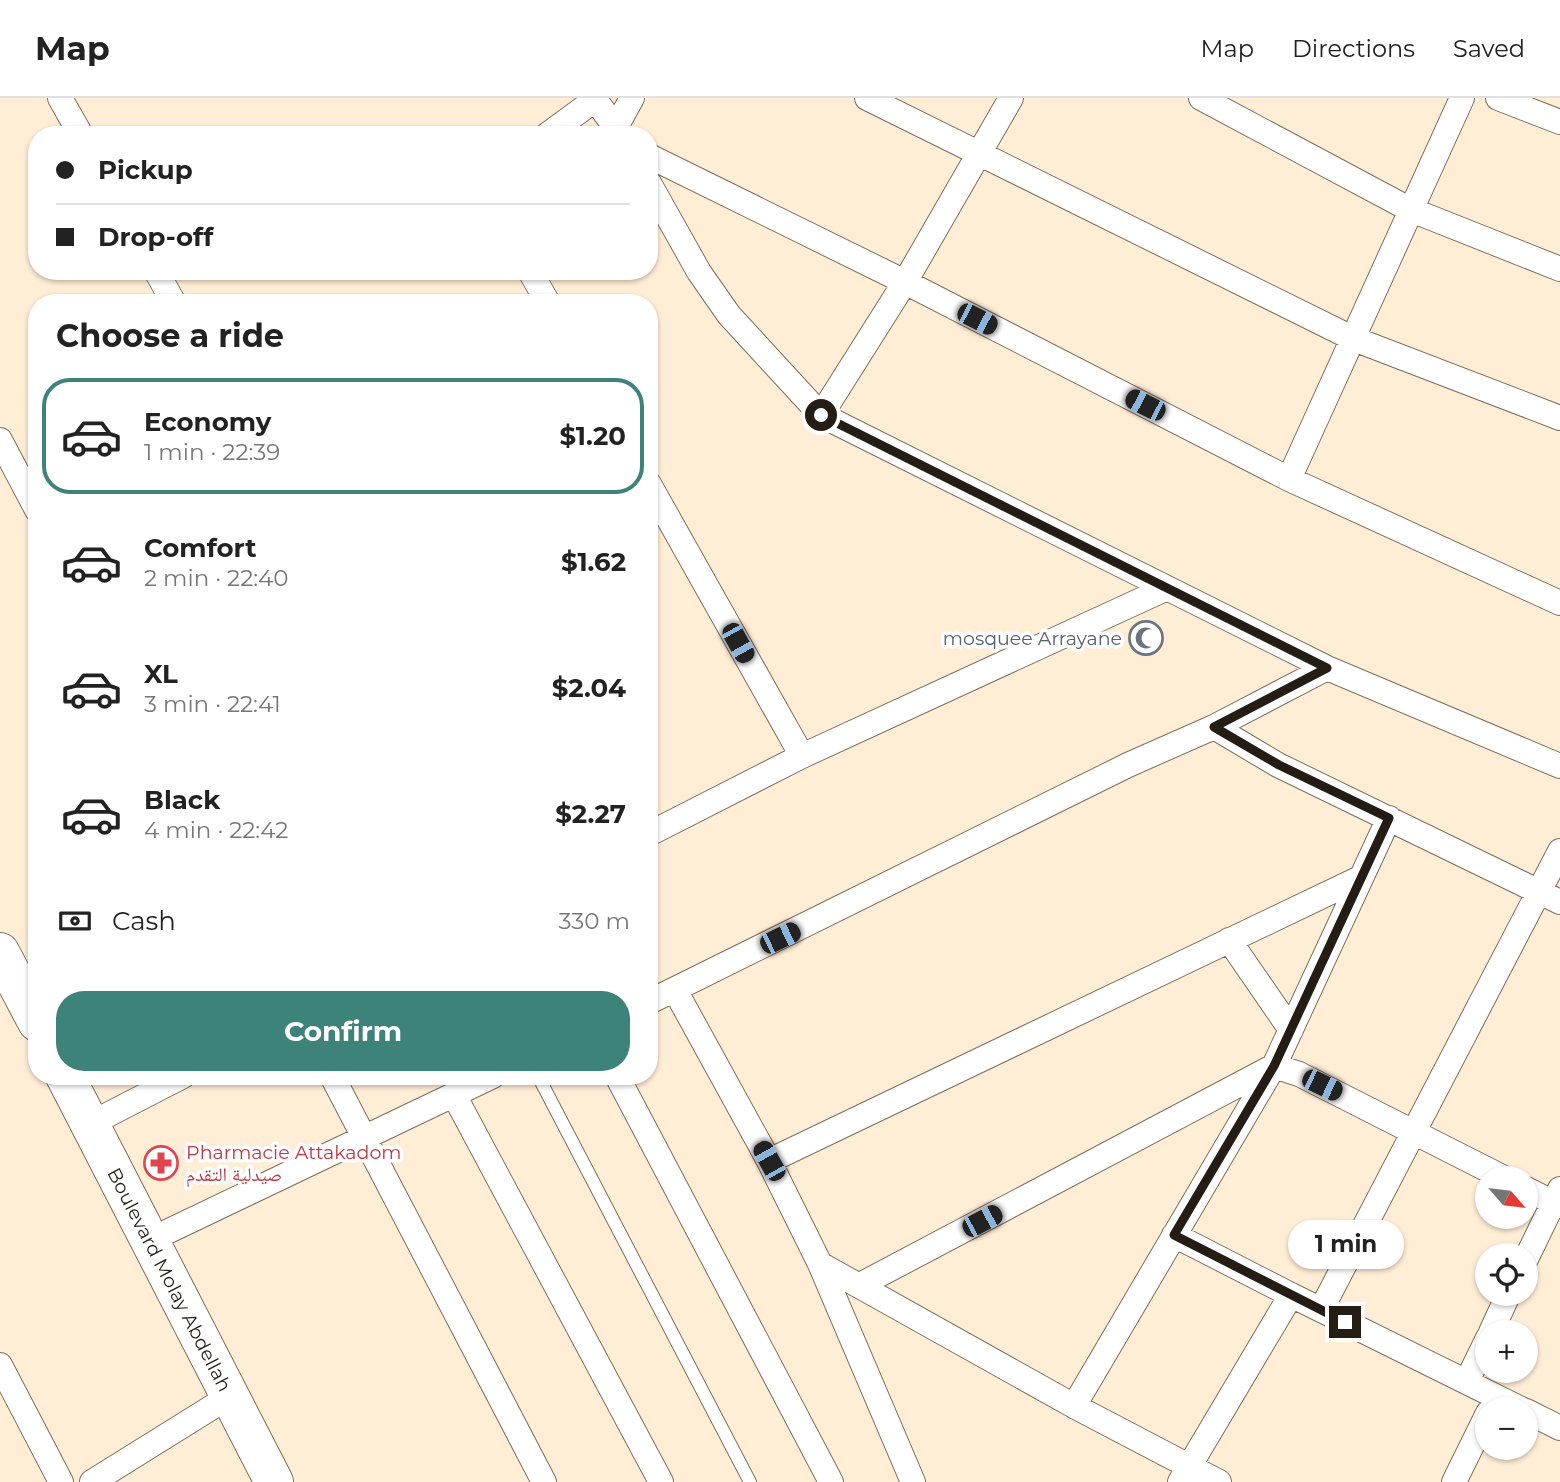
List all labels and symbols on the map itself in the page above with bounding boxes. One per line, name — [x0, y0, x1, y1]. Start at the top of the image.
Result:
car — [954, 300, 1001, 338]
car — [1122, 386, 1169, 424]
route start — [805, 399, 837, 431]
mosque icon: mosquee Arrayane — [1127, 619, 1165, 657]
car — [719, 620, 758, 666]
place label: mosquee Arrayane — [943, 627, 1122, 650]
car — [757, 919, 804, 957]
car — [1299, 1066, 1346, 1104]
car — [750, 1138, 789, 1184]
place label: Pharmacie Attakadom صيدلية التقدم — [186, 1141, 402, 1188]
pharmacy icon: Pharmacie Attakadom صيدلية التقدم — [142, 1144, 180, 1182]
street label: Boulevard Molay Abdellah — [103, 1164, 237, 1395]
north arrow — [1475, 1166, 1538, 1228]
car — [959, 1202, 1006, 1240]
callout: 1 min — [1287, 1220, 1403, 1270]
route end — [1329, 1306, 1361, 1338]

